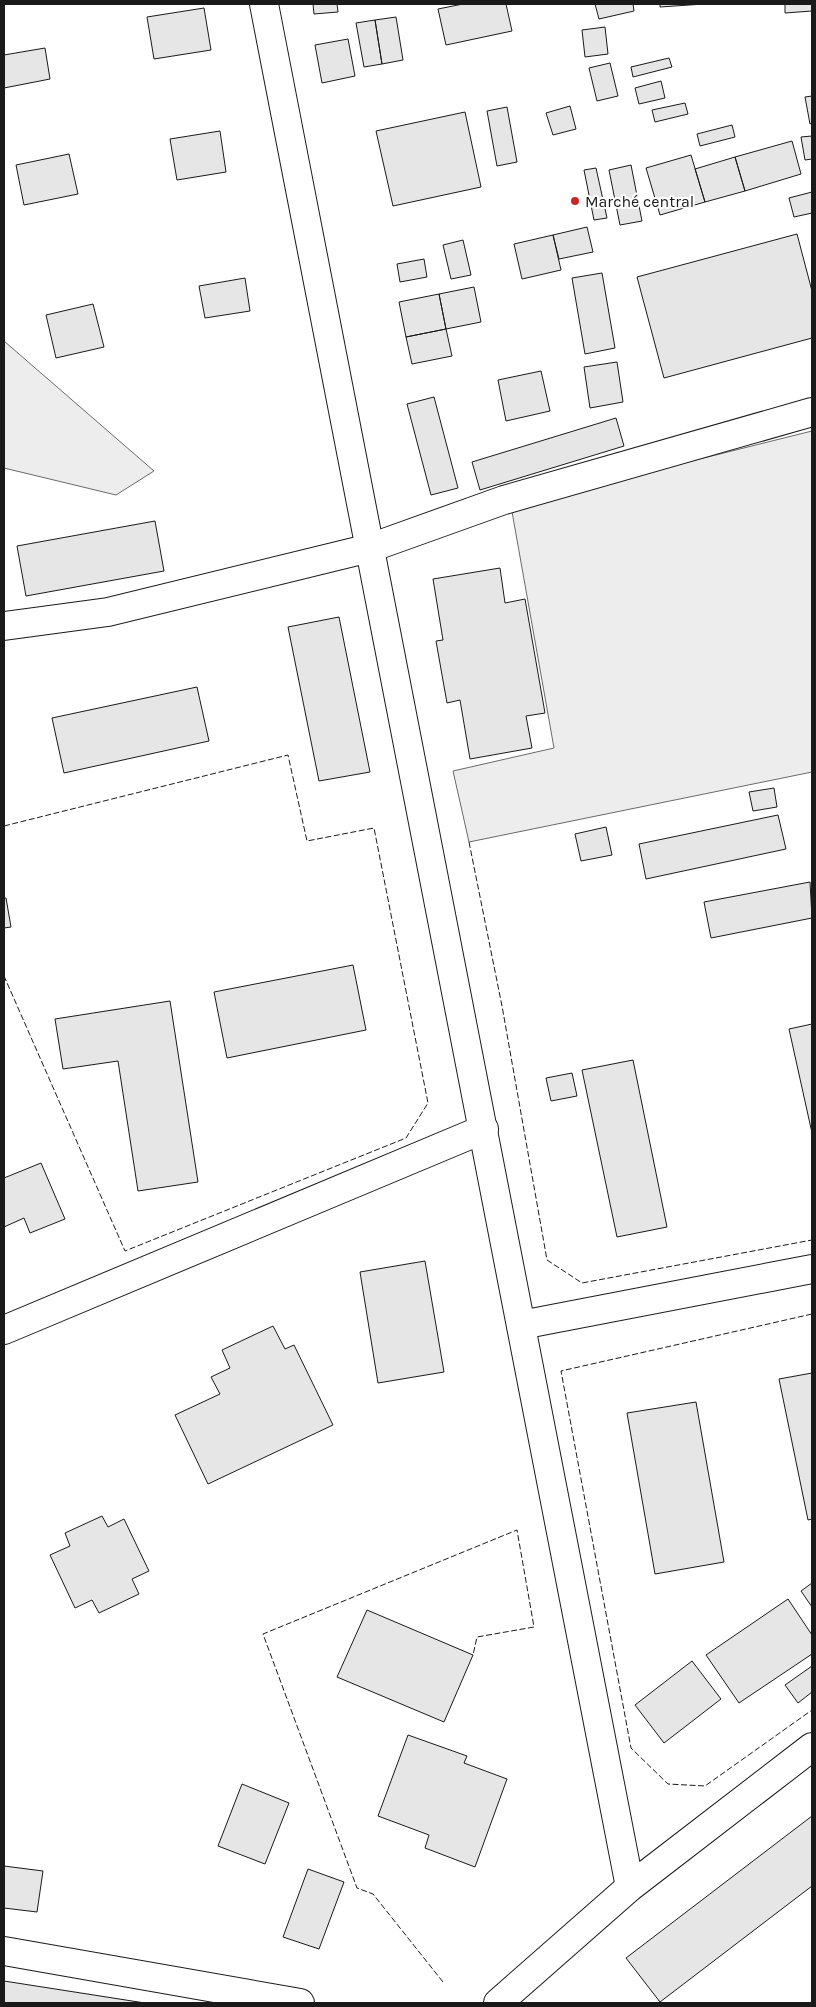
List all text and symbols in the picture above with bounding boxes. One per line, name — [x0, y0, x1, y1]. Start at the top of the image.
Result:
place label: Marché central — [585, 192, 694, 211]
marker: Marché central — [569, 195, 581, 207]

